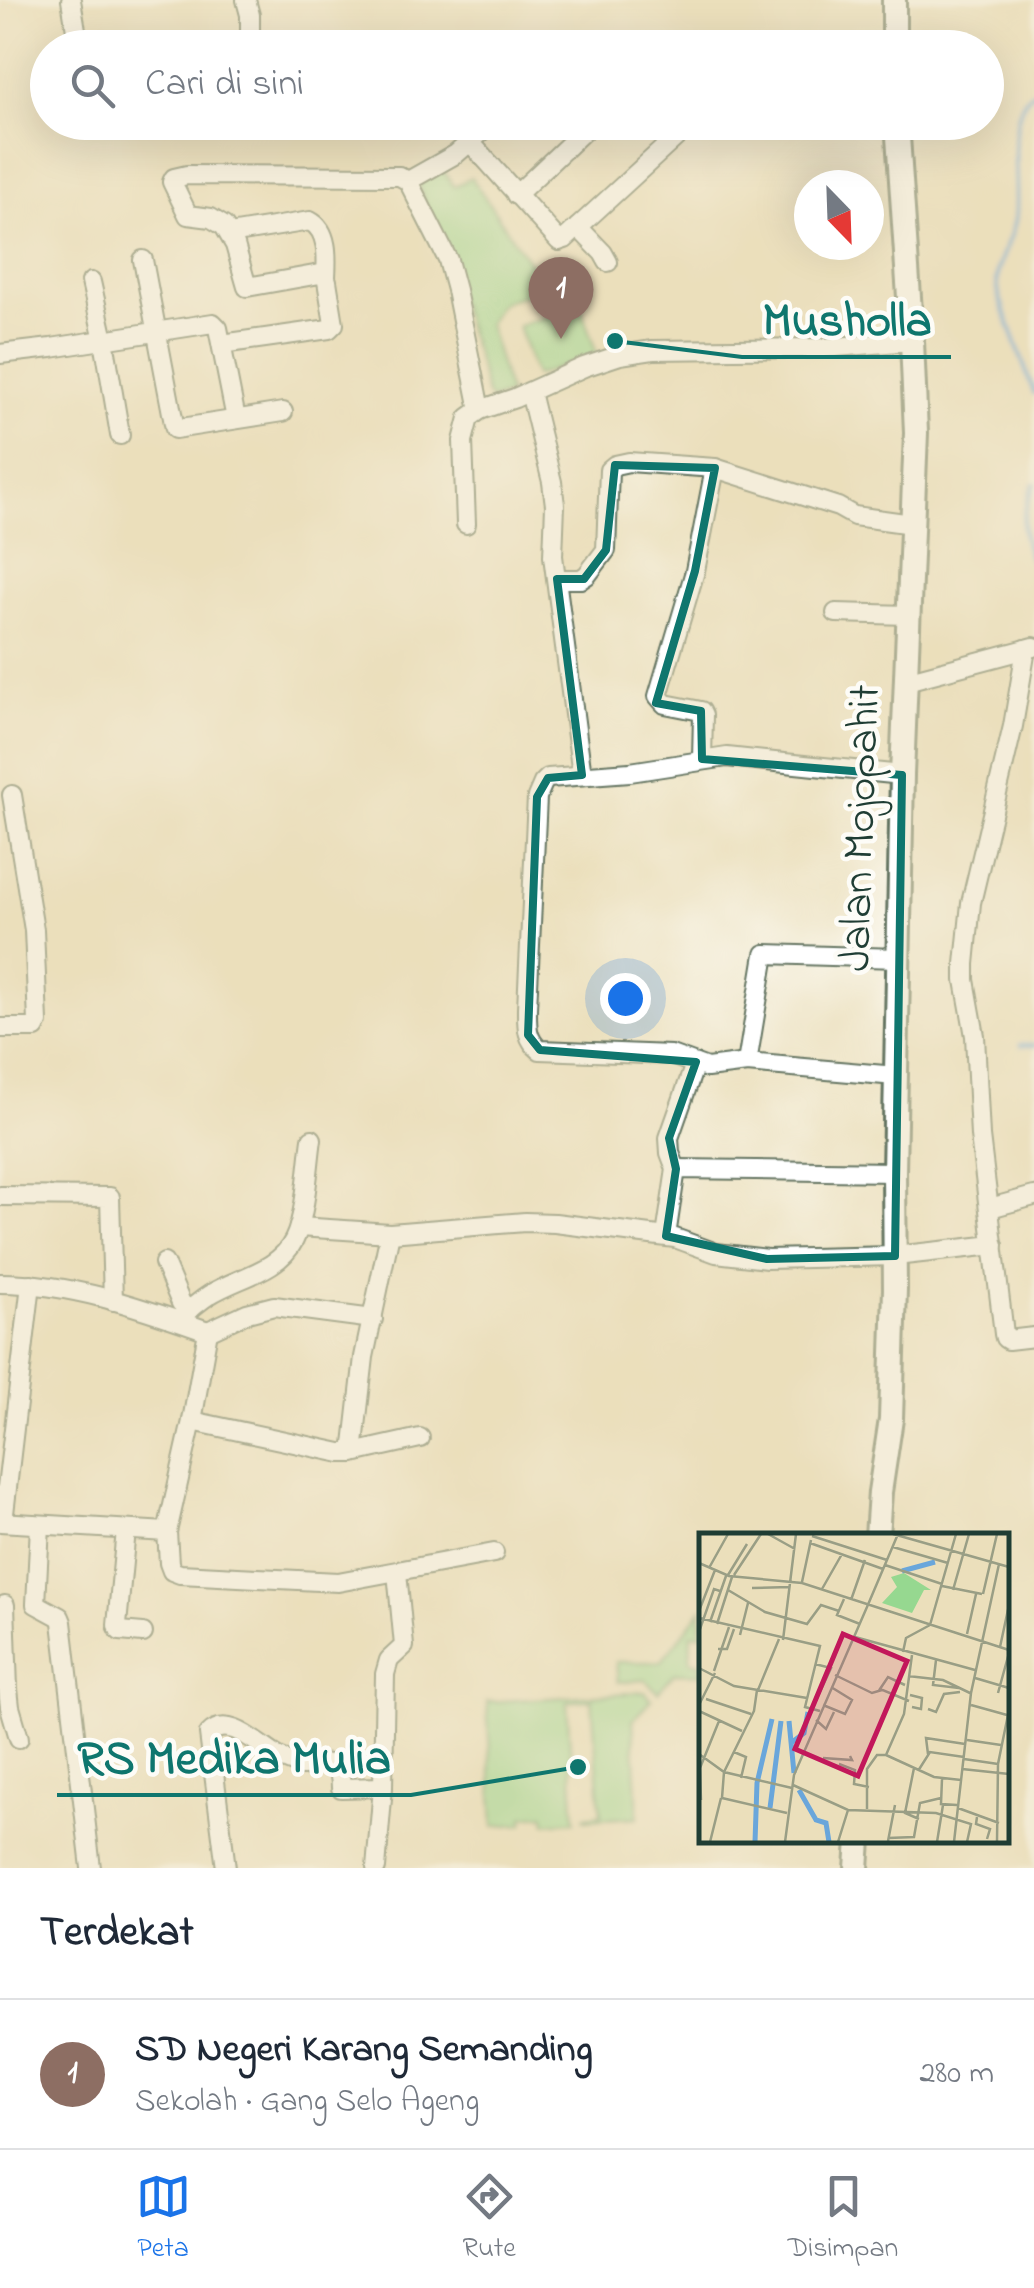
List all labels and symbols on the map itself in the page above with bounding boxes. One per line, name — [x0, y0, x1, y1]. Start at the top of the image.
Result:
north arrow — [794, 170, 884, 260]
pin: 1 — [528, 256, 594, 339]
callout: Musholla — [742, 279, 951, 357]
text: Musholla — [762, 288, 932, 358]
street label: Jalan Mojopahit — [824, 683, 900, 973]
your location — [600, 973, 651, 1024]
inset map — [699, 1533, 1009, 1843]
callout: RS Medika Mulia — [57, 1717, 411, 1795]
text: RS Medika Mulia — [77, 1726, 391, 1796]

